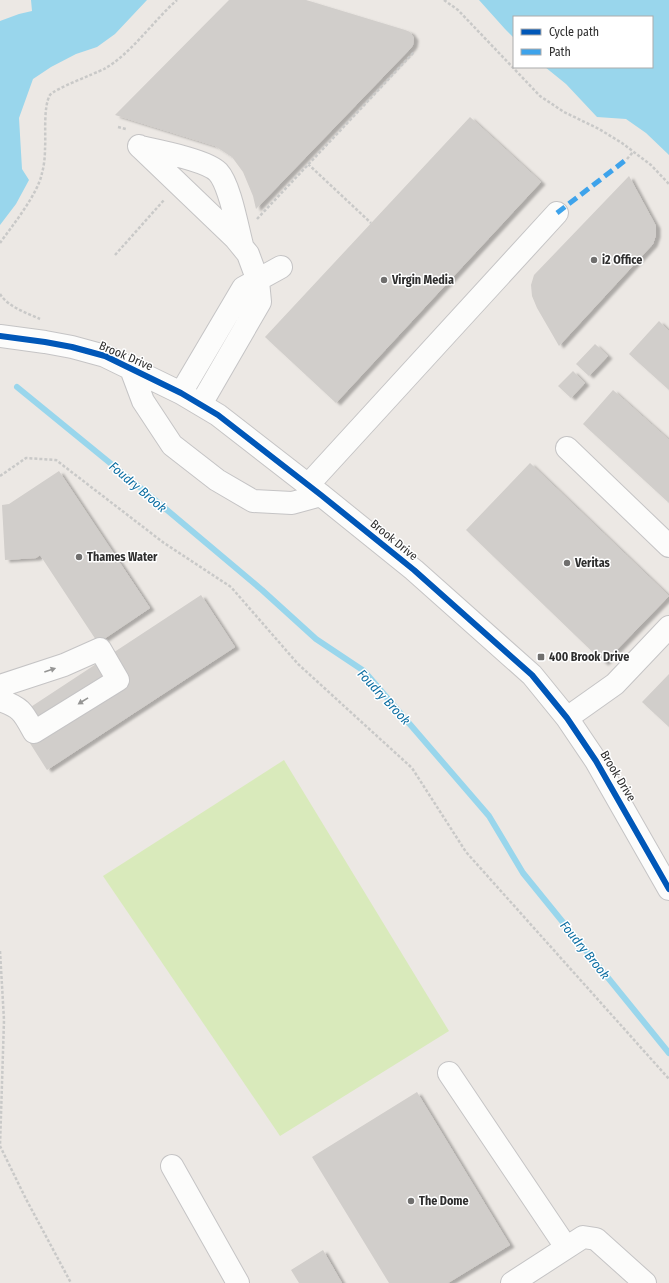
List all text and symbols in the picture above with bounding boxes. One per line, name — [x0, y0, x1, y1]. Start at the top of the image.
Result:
legend — [513, 16, 653, 68]
text: Cycle path — [549, 25, 599, 39]
text: Path — [549, 45, 571, 59]
place label: i2 Office — [602, 253, 642, 267]
marker: i2 Office — [589, 255, 599, 265]
place label: Virgin Media — [391, 273, 454, 287]
marker: Virgin Media — [379, 275, 389, 285]
street label: Brook Drive — [97, 338, 155, 374]
water label: Foudry Brook — [106, 459, 170, 516]
street label: Brook Drive — [368, 517, 421, 563]
place label: Thames Water — [87, 550, 158, 564]
marker: Thames Water — [74, 552, 84, 562]
place label: Veritas — [574, 556, 611, 570]
marker: Veritas — [562, 558, 572, 568]
place label: 400 Brook Drive — [549, 650, 629, 664]
marker: 400 Brook Drive — [536, 652, 546, 662]
one-way arrow — [45, 666, 57, 672]
water label: Foudry Brook — [355, 666, 414, 728]
one-way arrow — [77, 698, 89, 705]
street label: Brook Drive — [597, 748, 639, 804]
water label: Foudry Brook — [557, 918, 613, 982]
place label: The Dome — [419, 1194, 469, 1208]
marker: The Dome — [406, 1196, 416, 1206]

